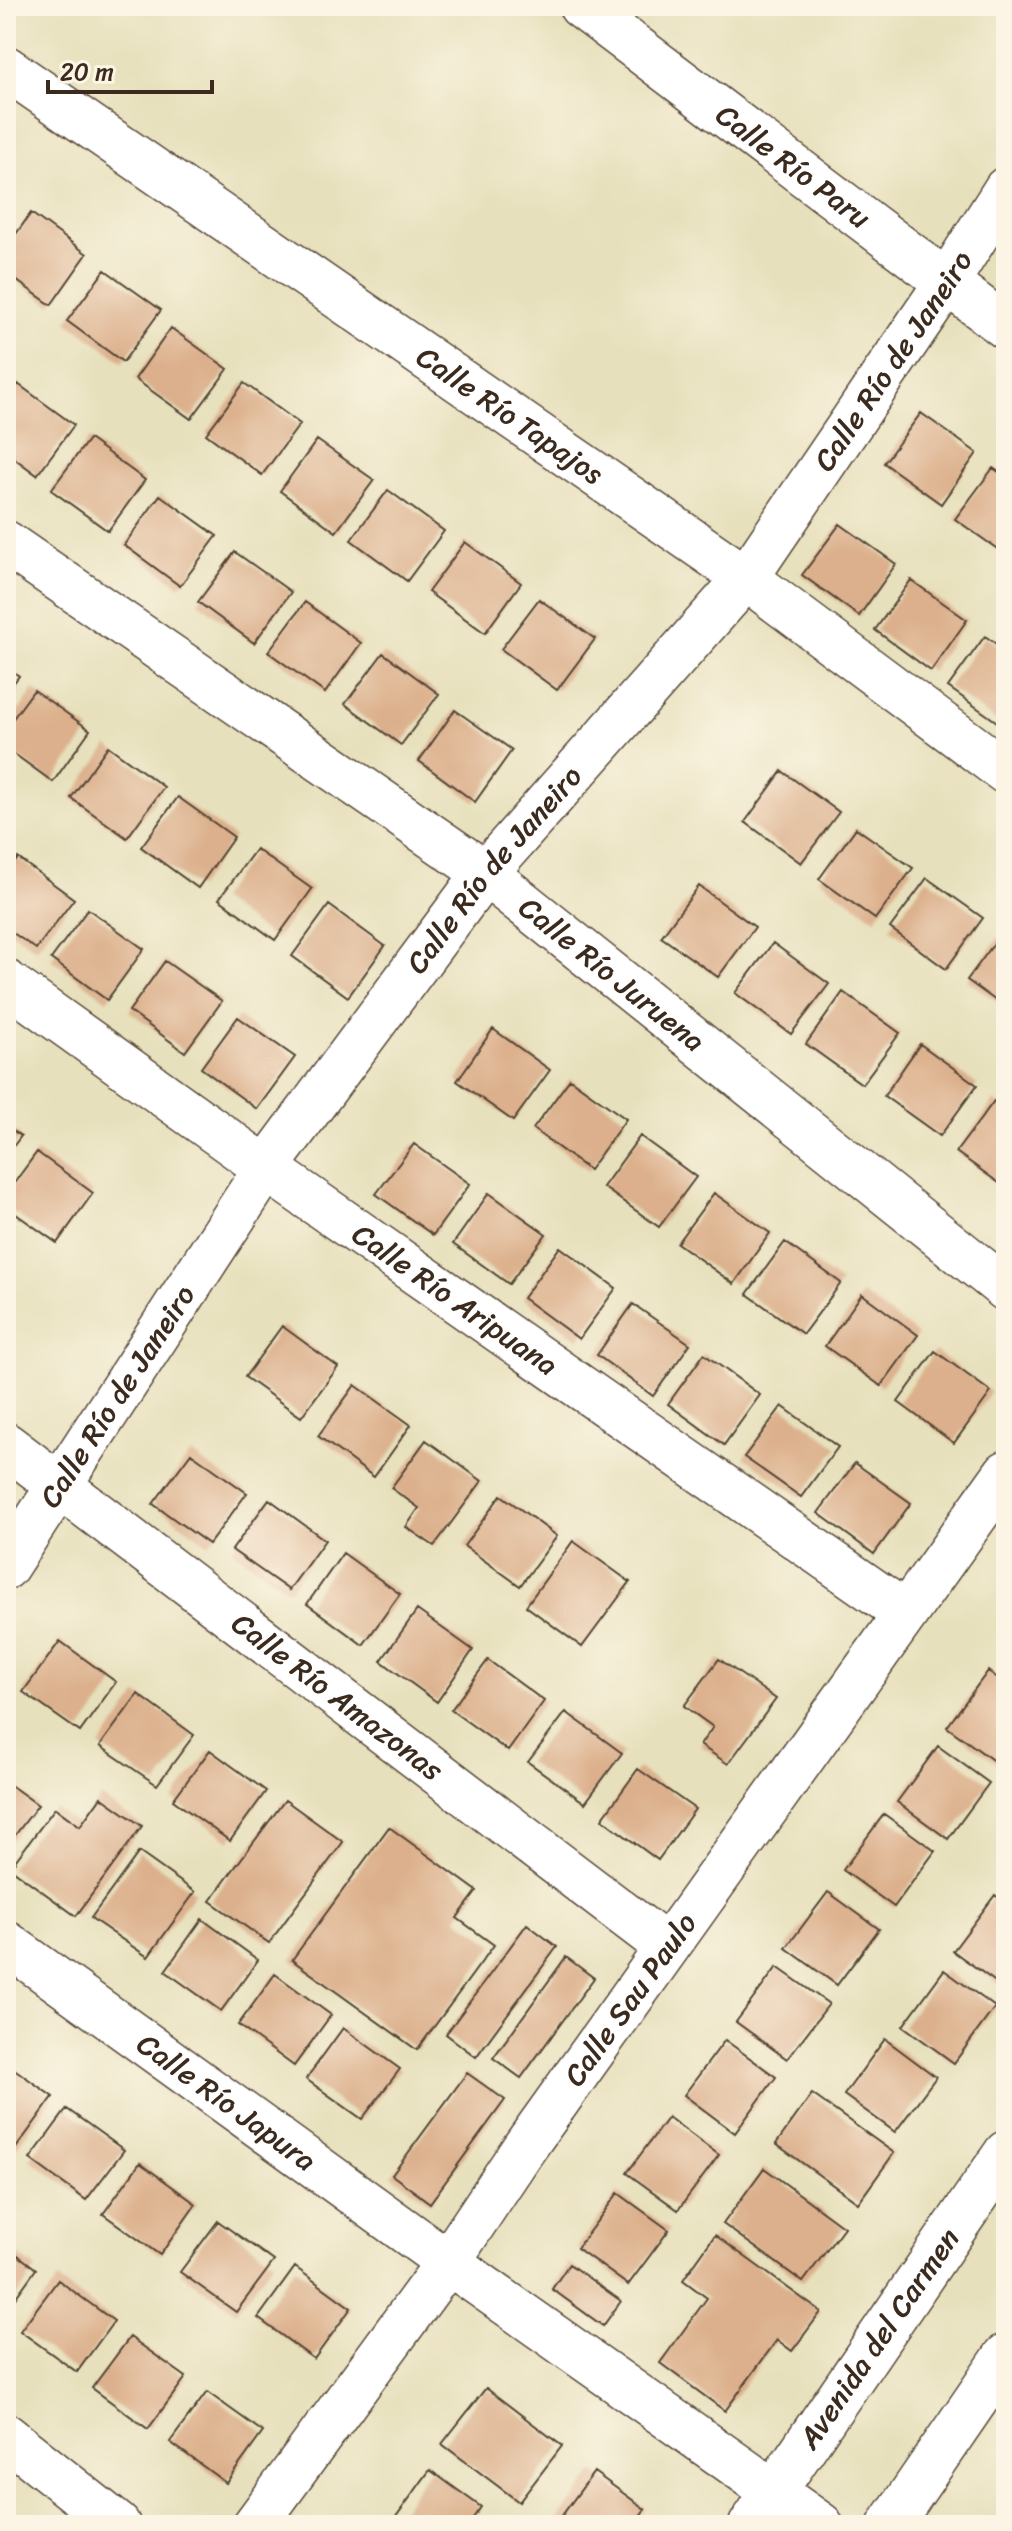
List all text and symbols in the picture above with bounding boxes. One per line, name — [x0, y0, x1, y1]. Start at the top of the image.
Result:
scale bar — [48, 44, 212, 94]
text: 20 m — [60, 51, 114, 93]
street label: Calle Río Paru — [704, 89, 883, 243]
street label: Calle Río de Janeiro — [799, 239, 988, 483]
street label: Calle Río Tapajos — [405, 331, 616, 500]
street label: Calle Río de Janeiro — [391, 752, 596, 986]
street label: Calle Río Juruena — [506, 882, 718, 1066]
street label: Calle Río Aripuana — [340, 1208, 570, 1391]
street label: Calle Río de Janeiro — [24, 1273, 210, 1519]
street label: Calle Río Amazonas — [219, 1598, 456, 1796]
street label: Calle Sau Paulo — [549, 1901, 712, 2098]
street label: Calle Río Japura — [125, 2018, 328, 2186]
street label: Avenida del Carmen — [783, 2216, 974, 2462]

